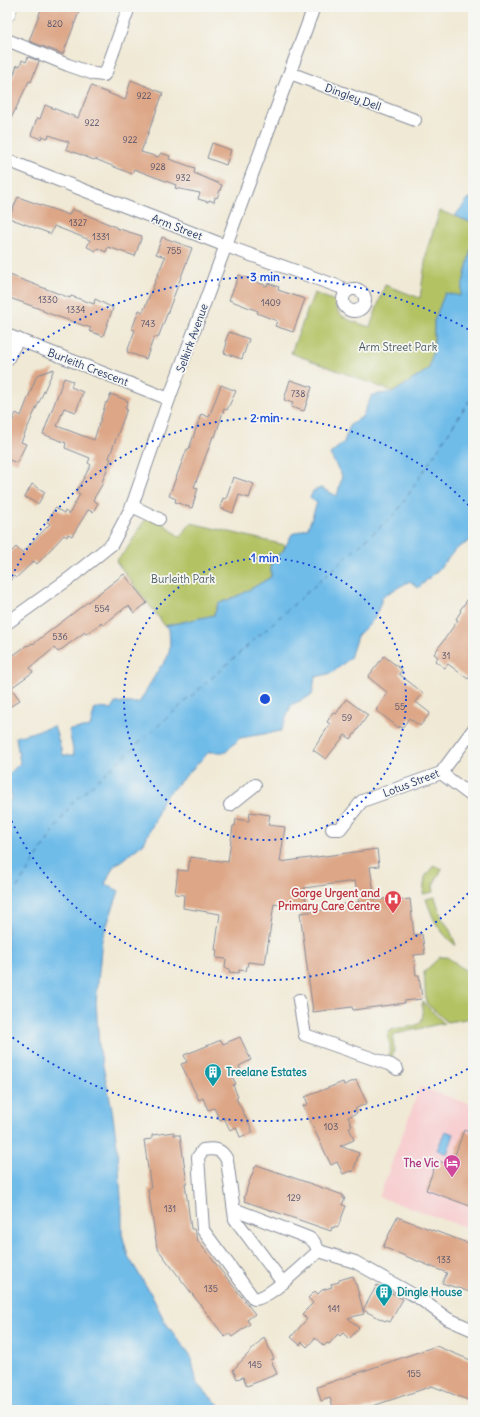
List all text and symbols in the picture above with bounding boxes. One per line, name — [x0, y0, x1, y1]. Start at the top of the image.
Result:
house number: 820 — [47, 18, 63, 29]
street label: Dingley Dell — [323, 80, 383, 114]
house number: 922 — [136, 90, 152, 101]
house number: 922 — [84, 117, 100, 128]
house number: 922 — [122, 134, 138, 145]
house number: 928 — [150, 161, 166, 172]
house number: 932 — [175, 172, 191, 183]
street label: Arm Street — [150, 211, 205, 243]
house number: 1327 — [69, 217, 88, 228]
house number: 1331 — [92, 231, 110, 242]
house number: 755 — [167, 245, 181, 256]
text: 3 min — [250, 269, 280, 284]
house number: 1330 — [38, 294, 58, 305]
house number: 1409 — [261, 297, 281, 308]
street label: Selkirk Avenue — [173, 302, 211, 374]
house number: 1334 — [67, 304, 86, 315]
house number: 743 — [141, 318, 155, 329]
park label: Arm Street Park — [359, 340, 438, 354]
street label: Burleith Crescent — [46, 345, 131, 389]
house number: 738 — [291, 388, 305, 399]
text: 2 min — [250, 410, 280, 425]
text: 1 min — [251, 550, 279, 565]
park label: Burleith Park — [151, 572, 216, 586]
house number: 554 — [94, 603, 110, 614]
house number: 536 — [52, 631, 68, 642]
house number: 31 — [442, 650, 450, 661]
centre of rings — [258, 692, 272, 706]
house number: 55 — [395, 701, 405, 712]
house number: 59 — [342, 712, 352, 723]
street label: Lotus Street — [381, 766, 441, 800]
place label: Gorge Urgent and Primary Care Centre — [278, 886, 381, 914]
hospital icon: Gorge Urgent and Primary Care Centre — [383, 889, 403, 914]
building icon: Treelane Estates — [203, 1062, 223, 1087]
place label: Treelane Estates — [226, 1065, 307, 1079]
house number: 103 — [324, 1121, 338, 1132]
hotel icon: The Vic — [442, 1153, 462, 1178]
place label: The Vic — [403, 1156, 439, 1170]
house number: 129 — [287, 1192, 301, 1203]
house number: 131 — [164, 1203, 176, 1214]
house number: 133 — [437, 1254, 451, 1265]
building icon: Dingle House — [374, 1282, 394, 1307]
house number: 135 — [204, 1283, 218, 1294]
place label: Dingle House — [397, 1285, 462, 1300]
house number: 141 — [328, 1303, 340, 1314]
house number: 145 — [248, 1359, 262, 1370]
house number: 155 — [407, 1368, 421, 1379]

